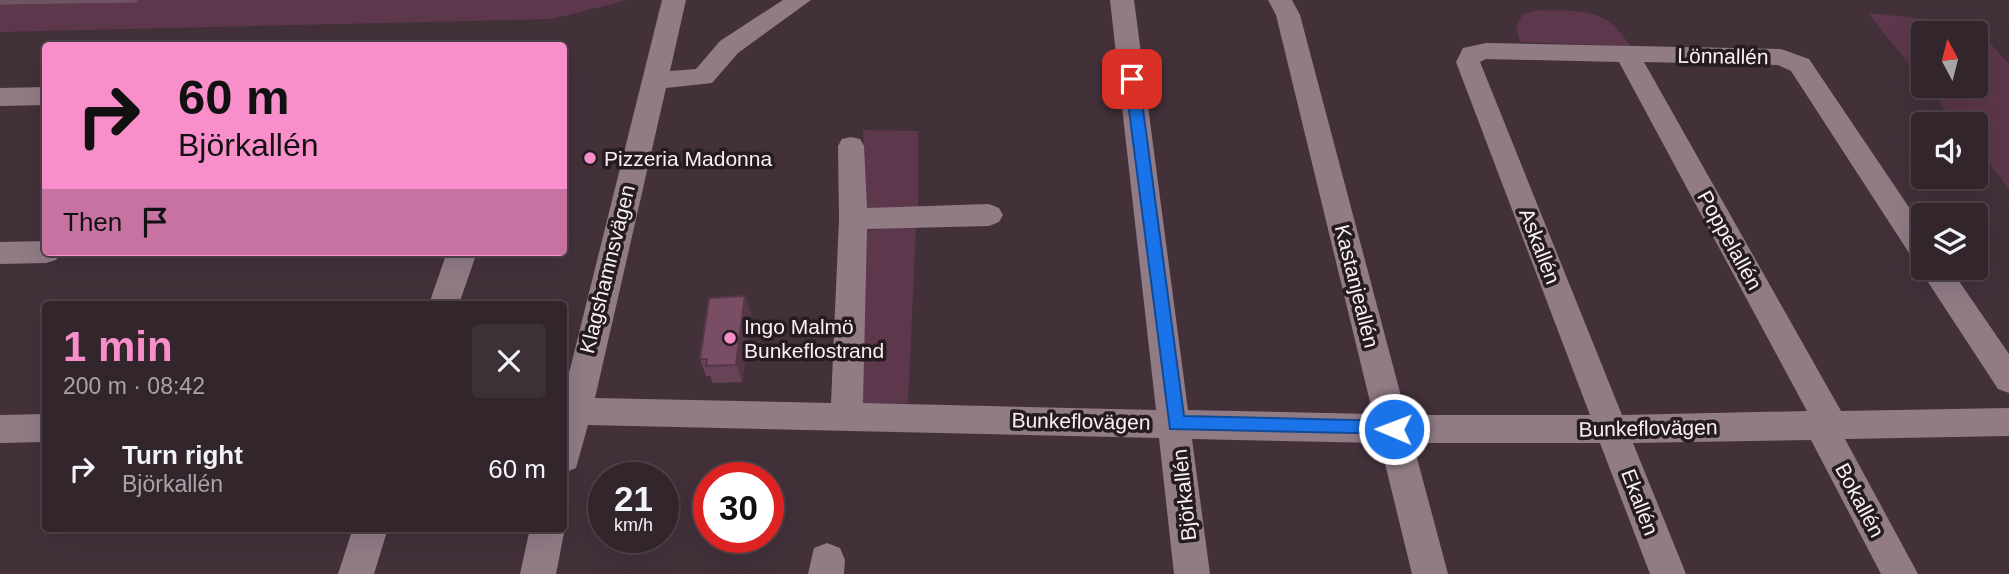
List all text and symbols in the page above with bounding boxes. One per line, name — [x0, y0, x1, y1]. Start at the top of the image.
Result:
north arrow — [1911, 21, 1988, 98]
map controls — [1911, 21, 1988, 280]
street label: Lönnallén — [1677, 44, 1769, 68]
pin — [1102, 49, 1162, 109]
icon: arrive — [1113, 60, 1151, 98]
icon: right — [63, 70, 154, 161]
text: 60 m — [178, 70, 290, 124]
button: sound — [1911, 112, 1988, 189]
text: Björkallén — [178, 127, 319, 163]
place label: Pizzeria Madonna — [604, 147, 772, 170]
marker: Pizzeria Madonna — [582, 150, 598, 166]
street label: Klagshamnsvägen — [575, 182, 639, 356]
street label: Poppelallén — [1693, 186, 1767, 294]
icon: arrive — [136, 203, 174, 241]
button: layers — [1911, 203, 1988, 280]
street label: Askallén — [1515, 205, 1565, 287]
text: Then — [63, 207, 122, 237]
street label: Kastanjeallén — [1331, 222, 1383, 350]
place label: Ingo Malmö Bunkeflostrand — [744, 315, 884, 362]
text: 1 min — [63, 323, 173, 370]
button: close — [472, 324, 546, 398]
marker: Ingo Malmö Bunkeflostrand — [722, 330, 738, 346]
text: 200 m · 08:42 — [63, 373, 205, 399]
position arrow — [1357, 392, 1431, 466]
street label: Bunkeflovägen — [1011, 408, 1151, 434]
street label: Bunkeflovägen — [1578, 415, 1718, 441]
text: Turn right — [122, 440, 243, 470]
street label: Björkallén — [1168, 448, 1200, 542]
icon: right — [63, 450, 101, 488]
text: 60 m — [488, 454, 546, 484]
street label: Bokallén — [1831, 459, 1889, 541]
speed limit sign: 30 — [693, 462, 784, 553]
street label: Ekallén — [1617, 466, 1663, 538]
text: Björkallén — [122, 471, 223, 497]
text: 21 — [614, 479, 653, 518]
text: km/h — [614, 515, 653, 535]

